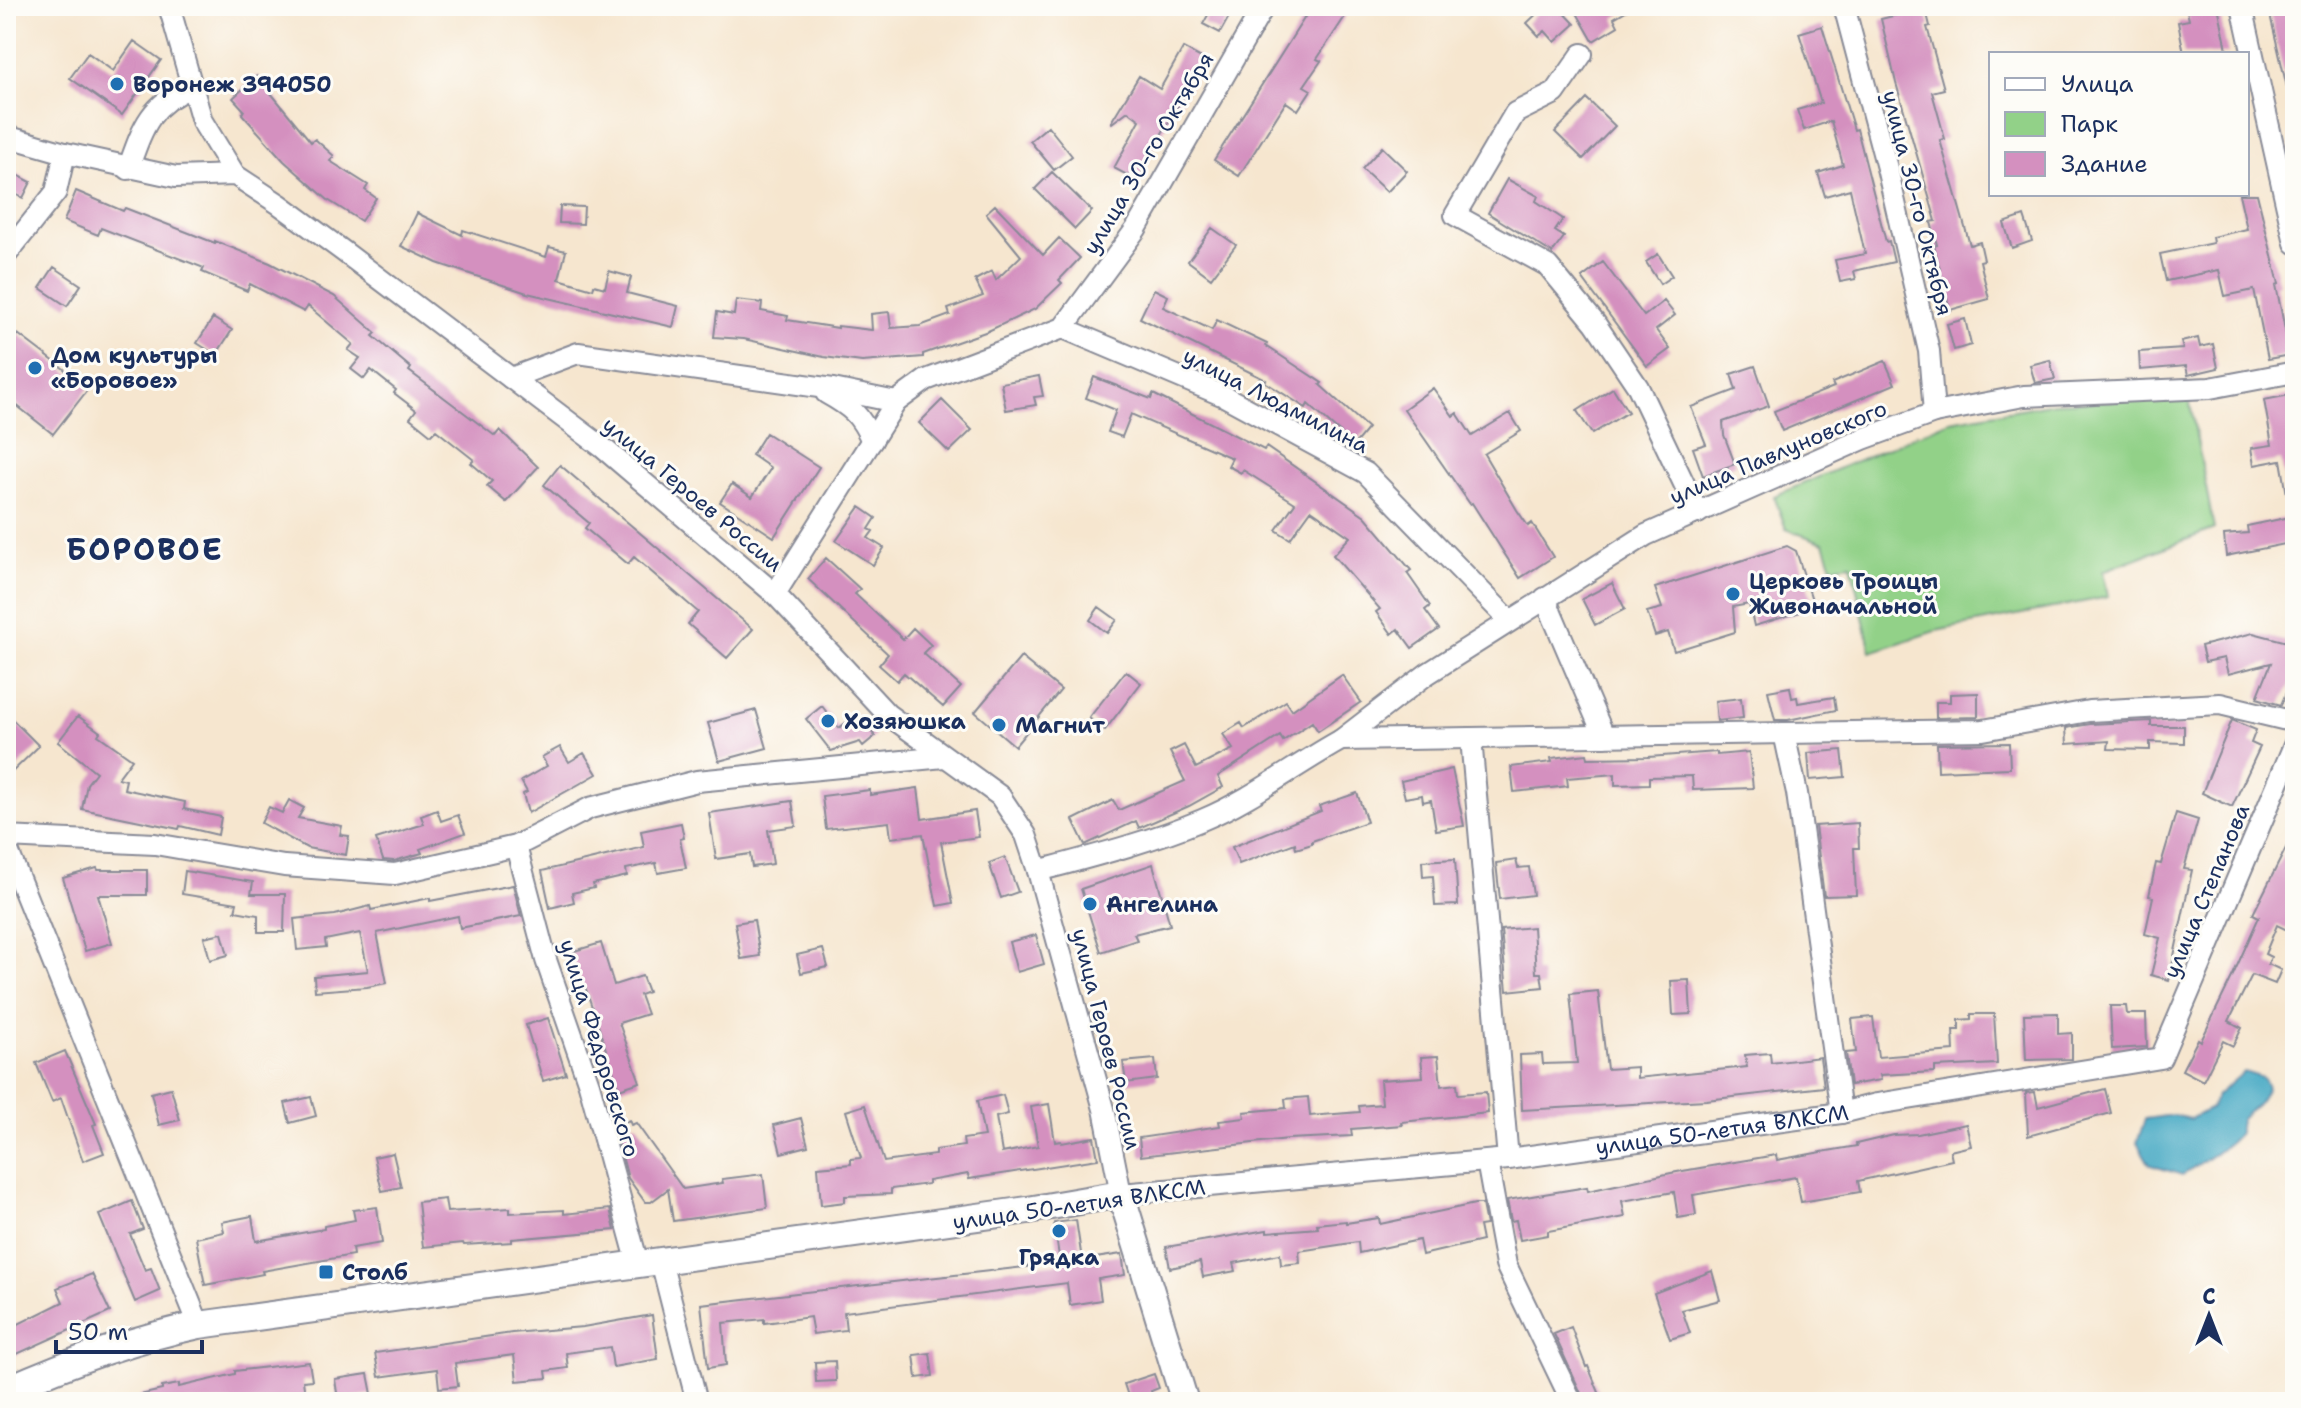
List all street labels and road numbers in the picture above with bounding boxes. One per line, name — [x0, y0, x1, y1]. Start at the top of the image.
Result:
street label: улица 30-го Октября — [1076, 47, 1220, 260]
street label: улица 30-го Октября — [1875, 87, 1960, 319]
street label: улица Людмилина — [1178, 341, 1374, 460]
street label: улица Павлуновского — [1665, 394, 1891, 511]
street label: улица Героев России — [596, 410, 789, 578]
street label: улица Степанова — [2157, 799, 2256, 983]
street label: улица Героев России — [1065, 925, 1148, 1153]
street label: улица Федоровского — [553, 936, 646, 1161]
street label: улица 50-летия ВЛКСМ — [1594, 1098, 1851, 1162]
street label: улица 50-летия ВЛКСМ — [951, 1172, 1208, 1237]

